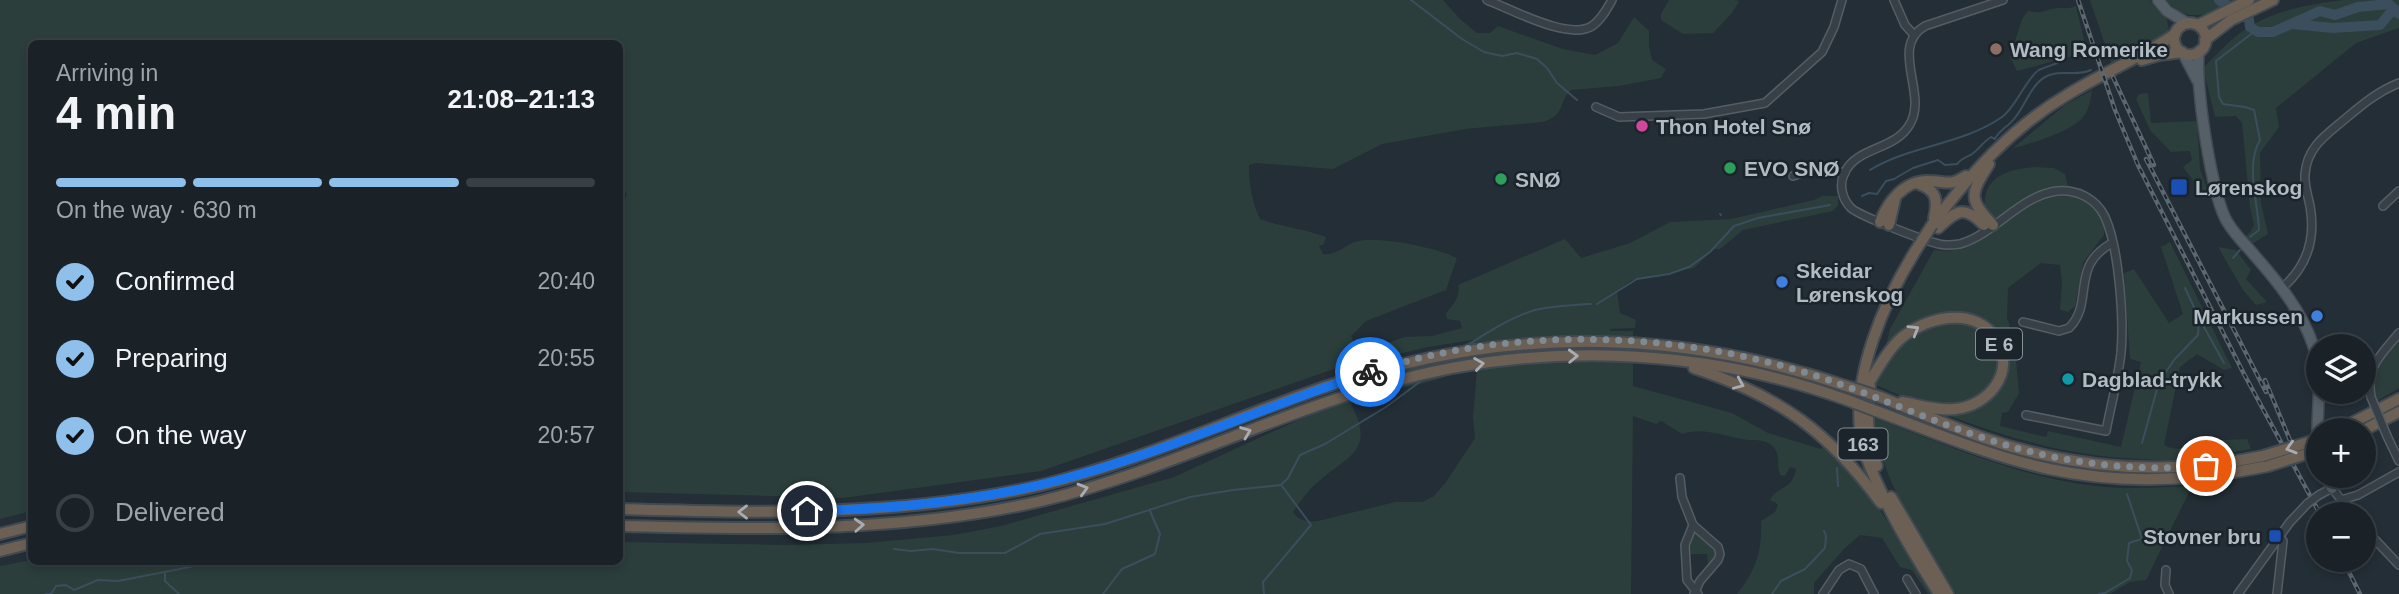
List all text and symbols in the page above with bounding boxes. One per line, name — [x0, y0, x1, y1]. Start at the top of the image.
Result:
place label: Wang Romerike — [2010, 38, 2168, 61]
marker: Wang Romerike — [1988, 41, 2004, 57]
text: Arriving in — [56, 60, 158, 86]
text: 21:08–21:13 — [448, 84, 595, 114]
text: 4 min — [56, 87, 176, 139]
place label: Thon Hotel Snø — [1656, 115, 1811, 138]
marker: Thon Hotel Snø — [1634, 118, 1650, 134]
place label: EVO SNØ — [1744, 157, 1840, 180]
marker: EVO SNØ — [1722, 160, 1738, 176]
place label: SNØ — [1515, 168, 1561, 191]
marker: SNØ — [1493, 171, 1509, 187]
place label: Lørenskog — [2195, 176, 2302, 199]
marker: Lørenskog — [2169, 177, 2189, 197]
text: On the way · 630 m — [56, 197, 257, 223]
place label: Skeidar Lørenskog — [1796, 259, 1903, 306]
icon: check — [56, 263, 94, 301]
text: Confirmed — [115, 266, 235, 296]
text: 20:40 — [537, 268, 595, 294]
marker: Skeidar Lørenskog — [1774, 274, 1790, 290]
place label: Markussen — [2193, 305, 2303, 328]
marker: Markussen — [2309, 308, 2325, 324]
one-way arrow — [1906, 325, 1919, 338]
road number: E 6 — [1976, 328, 2022, 360]
map controls — [2306, 334, 2376, 572]
button: layers — [2306, 334, 2376, 404]
courier — [1335, 337, 1405, 407]
icon: check — [56, 340, 94, 378]
text: Preparing — [115, 343, 228, 373]
text: 20:55 — [537, 345, 595, 371]
one-way arrow — [1569, 348, 1579, 364]
icon: bike — [1351, 353, 1389, 391]
one-way arrow — [1473, 357, 1485, 372]
place label: Dagblad-trykk — [2082, 368, 2222, 391]
marker: Dagblad-trykk — [2060, 371, 2076, 387]
one-way arrow — [1732, 376, 1744, 390]
icon: check — [56, 417, 94, 455]
button: + — [2306, 418, 2376, 488]
text: On the way — [115, 420, 247, 450]
text: 20:57 — [537, 422, 595, 448]
one-way arrow — [1240, 426, 1252, 440]
road number: 163 — [1839, 428, 1888, 460]
pin — [2176, 436, 2236, 496]
one-way arrow — [2285, 440, 2298, 454]
icon: bag — [2187, 447, 2225, 485]
pin — [777, 481, 837, 541]
one-way arrow — [1077, 483, 1089, 498]
icon: home — [788, 492, 826, 530]
text: Delivered — [115, 497, 225, 527]
button: − — [2306, 502, 2376, 572]
one-way arrow — [737, 504, 748, 519]
one-way arrow — [854, 517, 865, 532]
place label: Stovner bru — [2143, 525, 2261, 548]
marker: Stovner bru — [2267, 528, 2283, 544]

